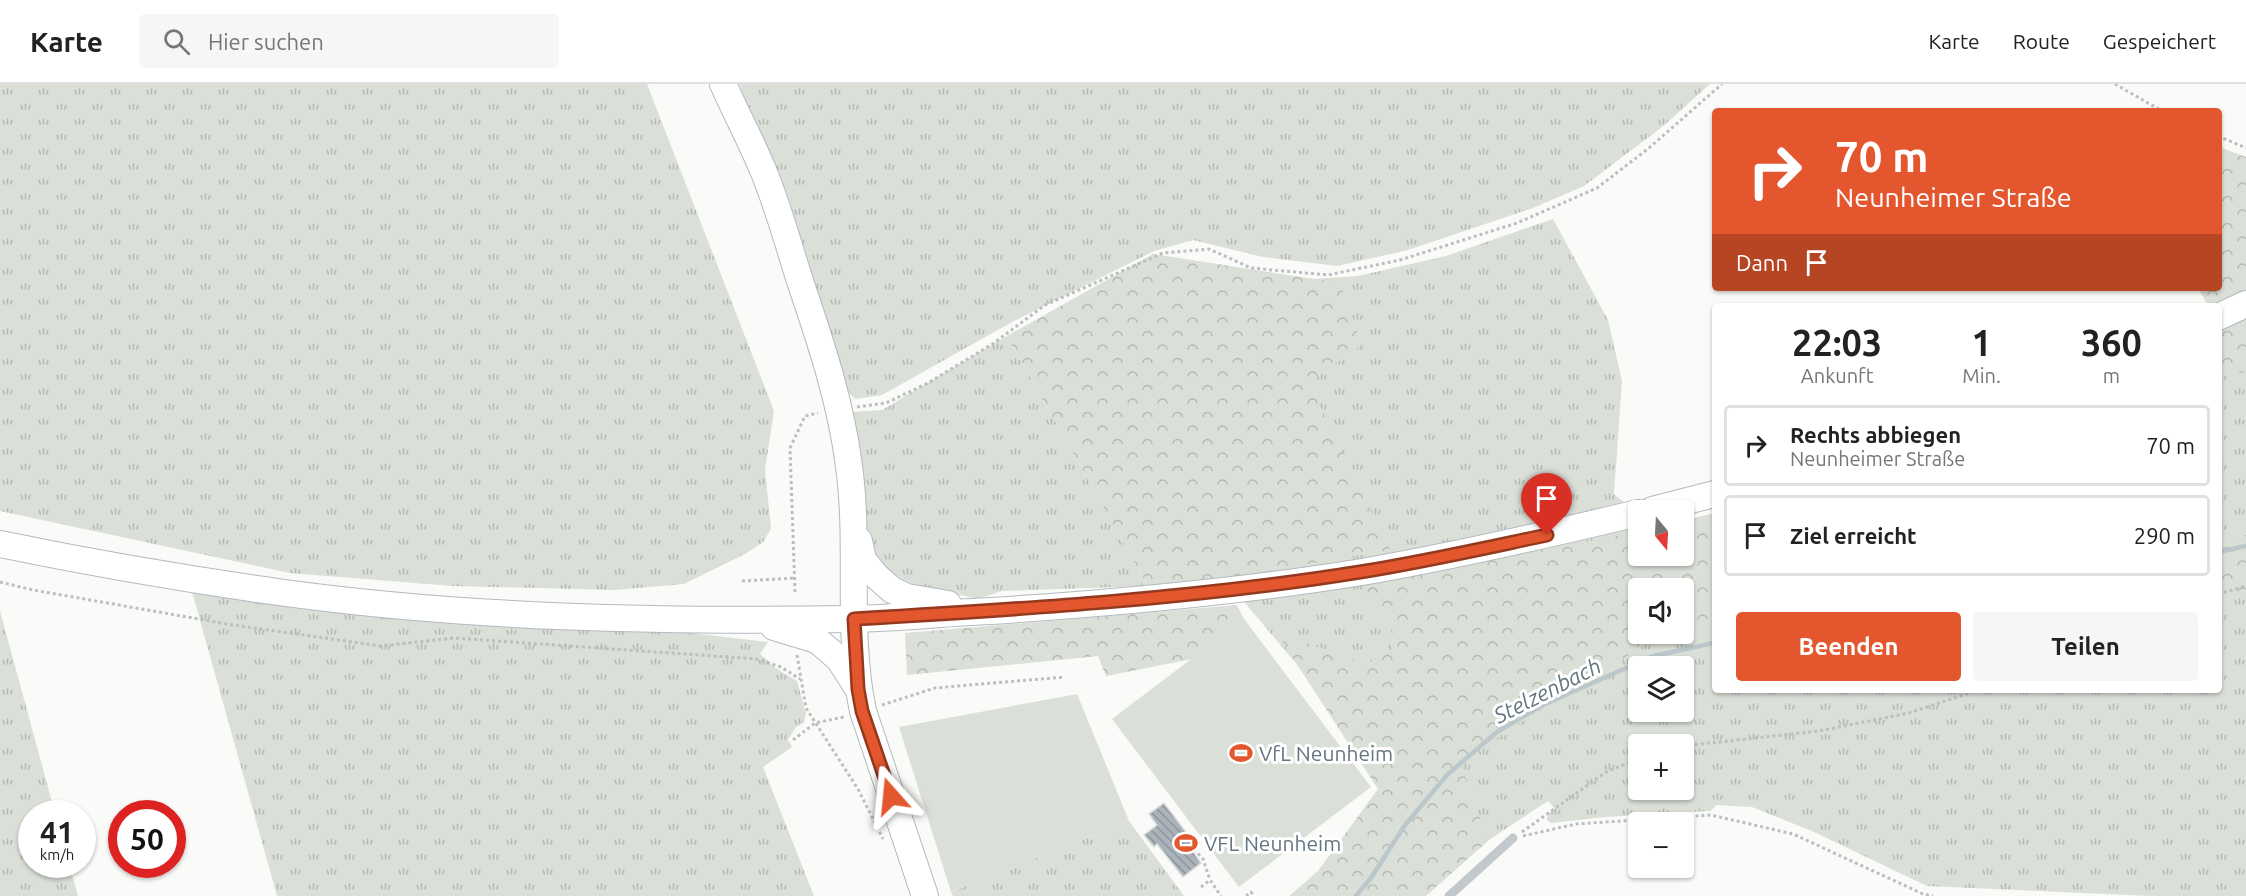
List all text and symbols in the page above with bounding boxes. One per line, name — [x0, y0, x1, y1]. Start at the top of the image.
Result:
search box — [139, 14, 559, 68]
icon: search — [160, 25, 193, 58]
text: Karte — [30, 26, 103, 57]
text: Hier suchen — [208, 29, 324, 54]
text: Karte — [1928, 29, 1980, 53]
text: Route — [2013, 29, 2070, 53]
text: Gespeichert — [2103, 29, 2216, 53]
icon: right — [1736, 132, 1814, 210]
text: 70 m — [1835, 133, 1929, 180]
text: Neunheimer Straße — [1835, 182, 2072, 212]
icon: arrive — [1800, 246, 1833, 279]
text: Dann — [1736, 250, 1788, 275]
text: 22:03 — [1792, 322, 1882, 363]
text: 1 — [1971, 322, 1992, 363]
text: 360 — [2081, 322, 2142, 363]
text: Ankunft — [1801, 364, 1874, 387]
text: Min. — [1962, 364, 2001, 387]
text: m — [2103, 364, 2120, 387]
text: Rechts abbiegen — [1790, 422, 1961, 447]
icon: right — [1739, 429, 1772, 462]
text: 70 m — [2146, 433, 2195, 458]
text: Neunheimer Straße — [1790, 447, 1965, 470]
pin — [1521, 473, 1572, 535]
icon: arrive — [1530, 482, 1563, 515]
north arrow — [1628, 500, 1694, 566]
map controls — [1628, 500, 1694, 878]
icon: arrive — [1739, 519, 1772, 552]
text: Ziel erreicht — [1790, 523, 1917, 548]
text: 290 m — [2134, 523, 2195, 548]
button: sound — [1628, 578, 1694, 644]
button: Beenden — [1736, 612, 1961, 681]
button: Teilen — [1973, 612, 2198, 681]
water label: Stelzenbach — [1488, 652, 1605, 728]
button: layers — [1628, 656, 1694, 722]
button: + — [1628, 734, 1694, 800]
sports icon: VfL Neunheim — [1228, 740, 1254, 766]
place label: VfL Neunheim — [1259, 741, 1393, 765]
position arrow — [859, 764, 923, 828]
speed limit sign: 50 — [108, 800, 186, 878]
button: − — [1628, 812, 1694, 878]
text: 41 — [40, 815, 74, 849]
sports icon: VFL Neunheim — [1173, 830, 1199, 856]
place label: VFL Neunheim — [1204, 831, 1341, 855]
text: km/h — [40, 846, 74, 863]

